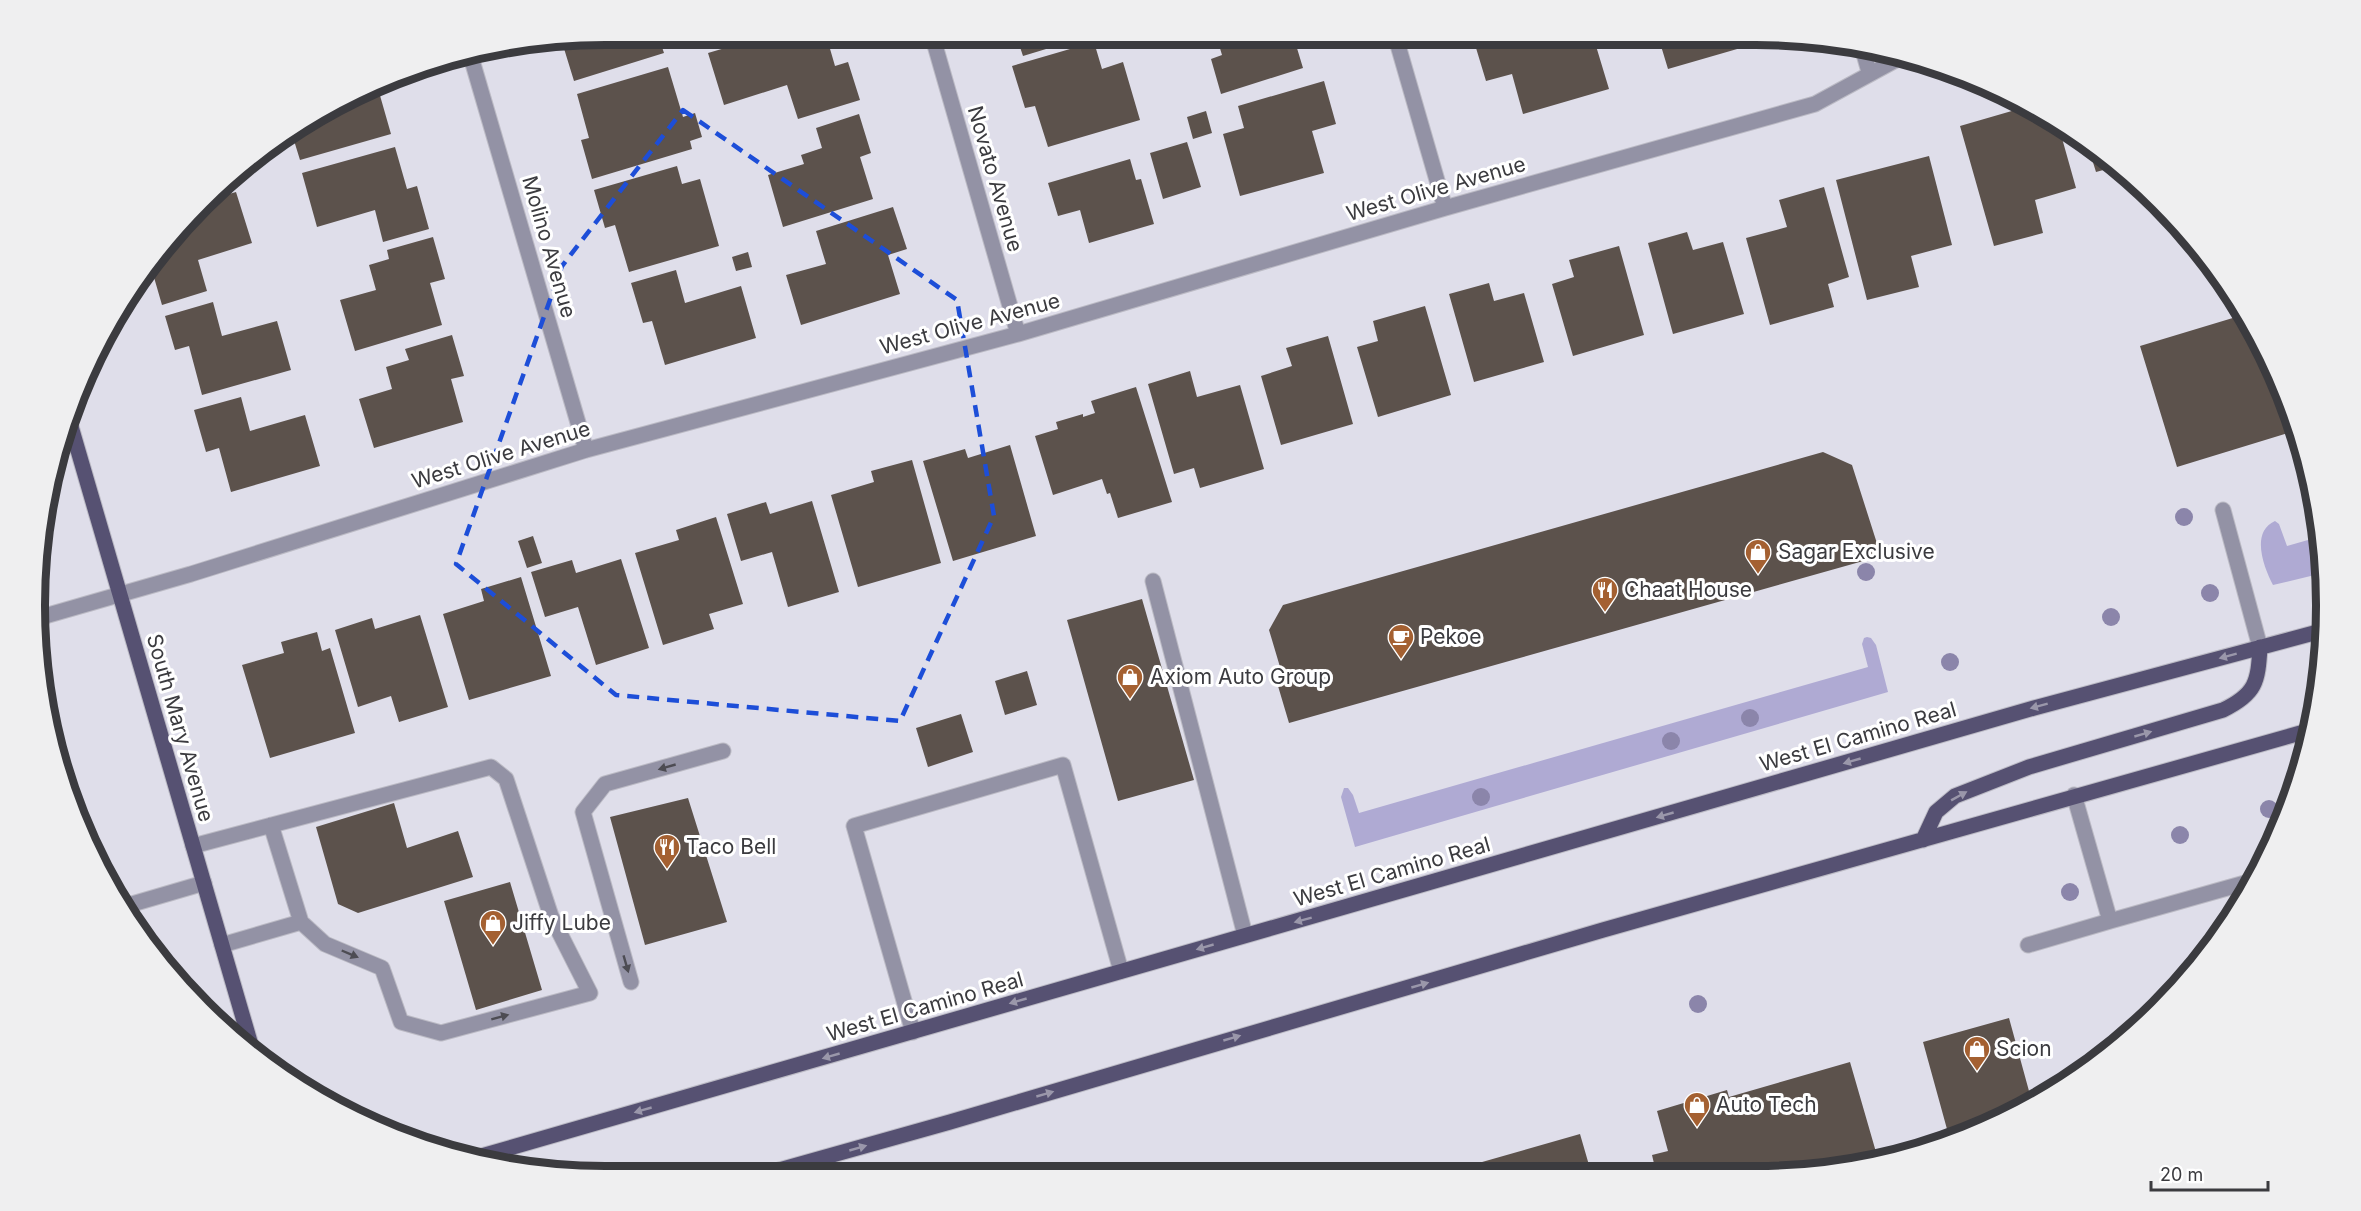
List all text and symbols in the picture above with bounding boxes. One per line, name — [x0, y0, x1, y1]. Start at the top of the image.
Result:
street label: Novato Avenue — [963, 103, 1028, 255]
street label: West Olive Avenue — [1343, 151, 1528, 226]
street label: Molino Avenue — [517, 173, 582, 321]
street label: West Olive Avenue — [877, 287, 1063, 360]
street label: West Olive Avenue — [409, 415, 593, 494]
shop icon: Sagar Exclusive — [1743, 537, 1773, 575]
place label: Sagar Exclusive — [1778, 539, 1935, 564]
restaurant icon: Chaat House — [1590, 575, 1620, 613]
place label: Chaat House — [1624, 577, 1752, 602]
cafe icon: Pekoe — [1386, 622, 1416, 660]
place label: Pekoe — [1420, 624, 1481, 649]
street label: South Mary Avenue — [142, 631, 219, 825]
one-way arrow — [2219, 652, 2237, 661]
shop icon: Axiom Auto Group — [1115, 662, 1145, 700]
place label: Axiom Auto Group — [1150, 664, 1331, 689]
street label: West El Camino Real — [1757, 696, 1959, 777]
one-way arrow — [2030, 702, 2048, 712]
one-way arrow — [2134, 729, 2152, 738]
one-way arrow — [1843, 757, 1861, 766]
one-way arrow — [657, 763, 675, 772]
one-way arrow — [1950, 791, 1967, 801]
one-way arrow — [1656, 811, 1674, 820]
street label: West El Camino Real — [1291, 831, 1493, 912]
restaurant icon: Taco Bell — [652, 832, 682, 870]
place label: Taco Bell — [686, 834, 776, 859]
shop icon: Jiffy Lube — [478, 908, 508, 946]
place label: Jiffy Lube — [512, 910, 611, 935]
one-way arrow — [1294, 915, 1312, 925]
one-way arrow — [1196, 943, 1214, 952]
one-way arrow — [341, 949, 359, 959]
one-way arrow — [622, 956, 631, 974]
street label: West El Camino Real — [824, 966, 1026, 1047]
one-way arrow — [1411, 980, 1429, 989]
one-way arrow — [1009, 997, 1027, 1006]
one-way arrow — [491, 1012, 509, 1021]
one-way arrow — [1223, 1033, 1241, 1043]
shop icon: Scion — [1962, 1034, 1992, 1072]
place label: Scion — [1996, 1036, 2052, 1061]
one-way arrow — [822, 1052, 840, 1061]
one-way arrow — [1036, 1089, 1054, 1098]
shop icon: Auto Tech — [1682, 1090, 1712, 1128]
place label: Auto Tech — [1716, 1092, 1817, 1117]
one-way arrow — [634, 1106, 652, 1115]
one-way arrow — [849, 1142, 867, 1152]
scale bar — [2151, 1154, 2268, 1192]
text: 20 m — [2160, 1164, 2203, 1185]

